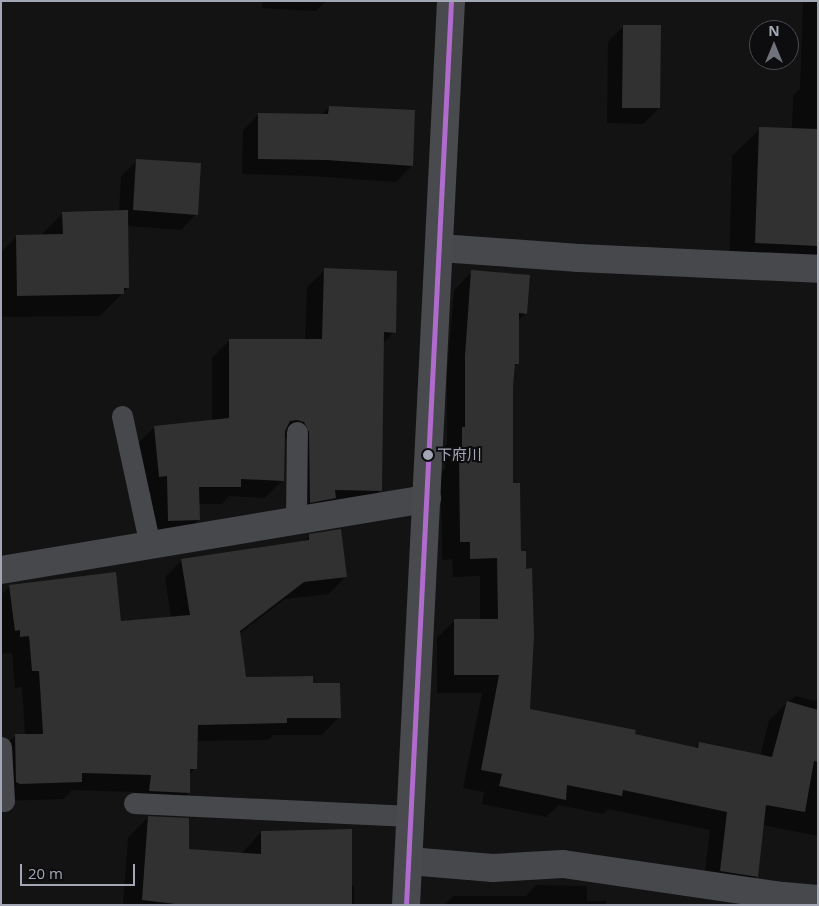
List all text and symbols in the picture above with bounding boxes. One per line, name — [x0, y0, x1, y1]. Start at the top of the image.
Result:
north arrow — [749, 20, 799, 70]
text: N — [768, 21, 780, 40]
place label: 下府川 — [437, 446, 482, 464]
marker: 下府川 — [423, 450, 433, 460]
scale bar — [22, 854, 138, 886]
text: 20 m — [28, 863, 63, 883]

